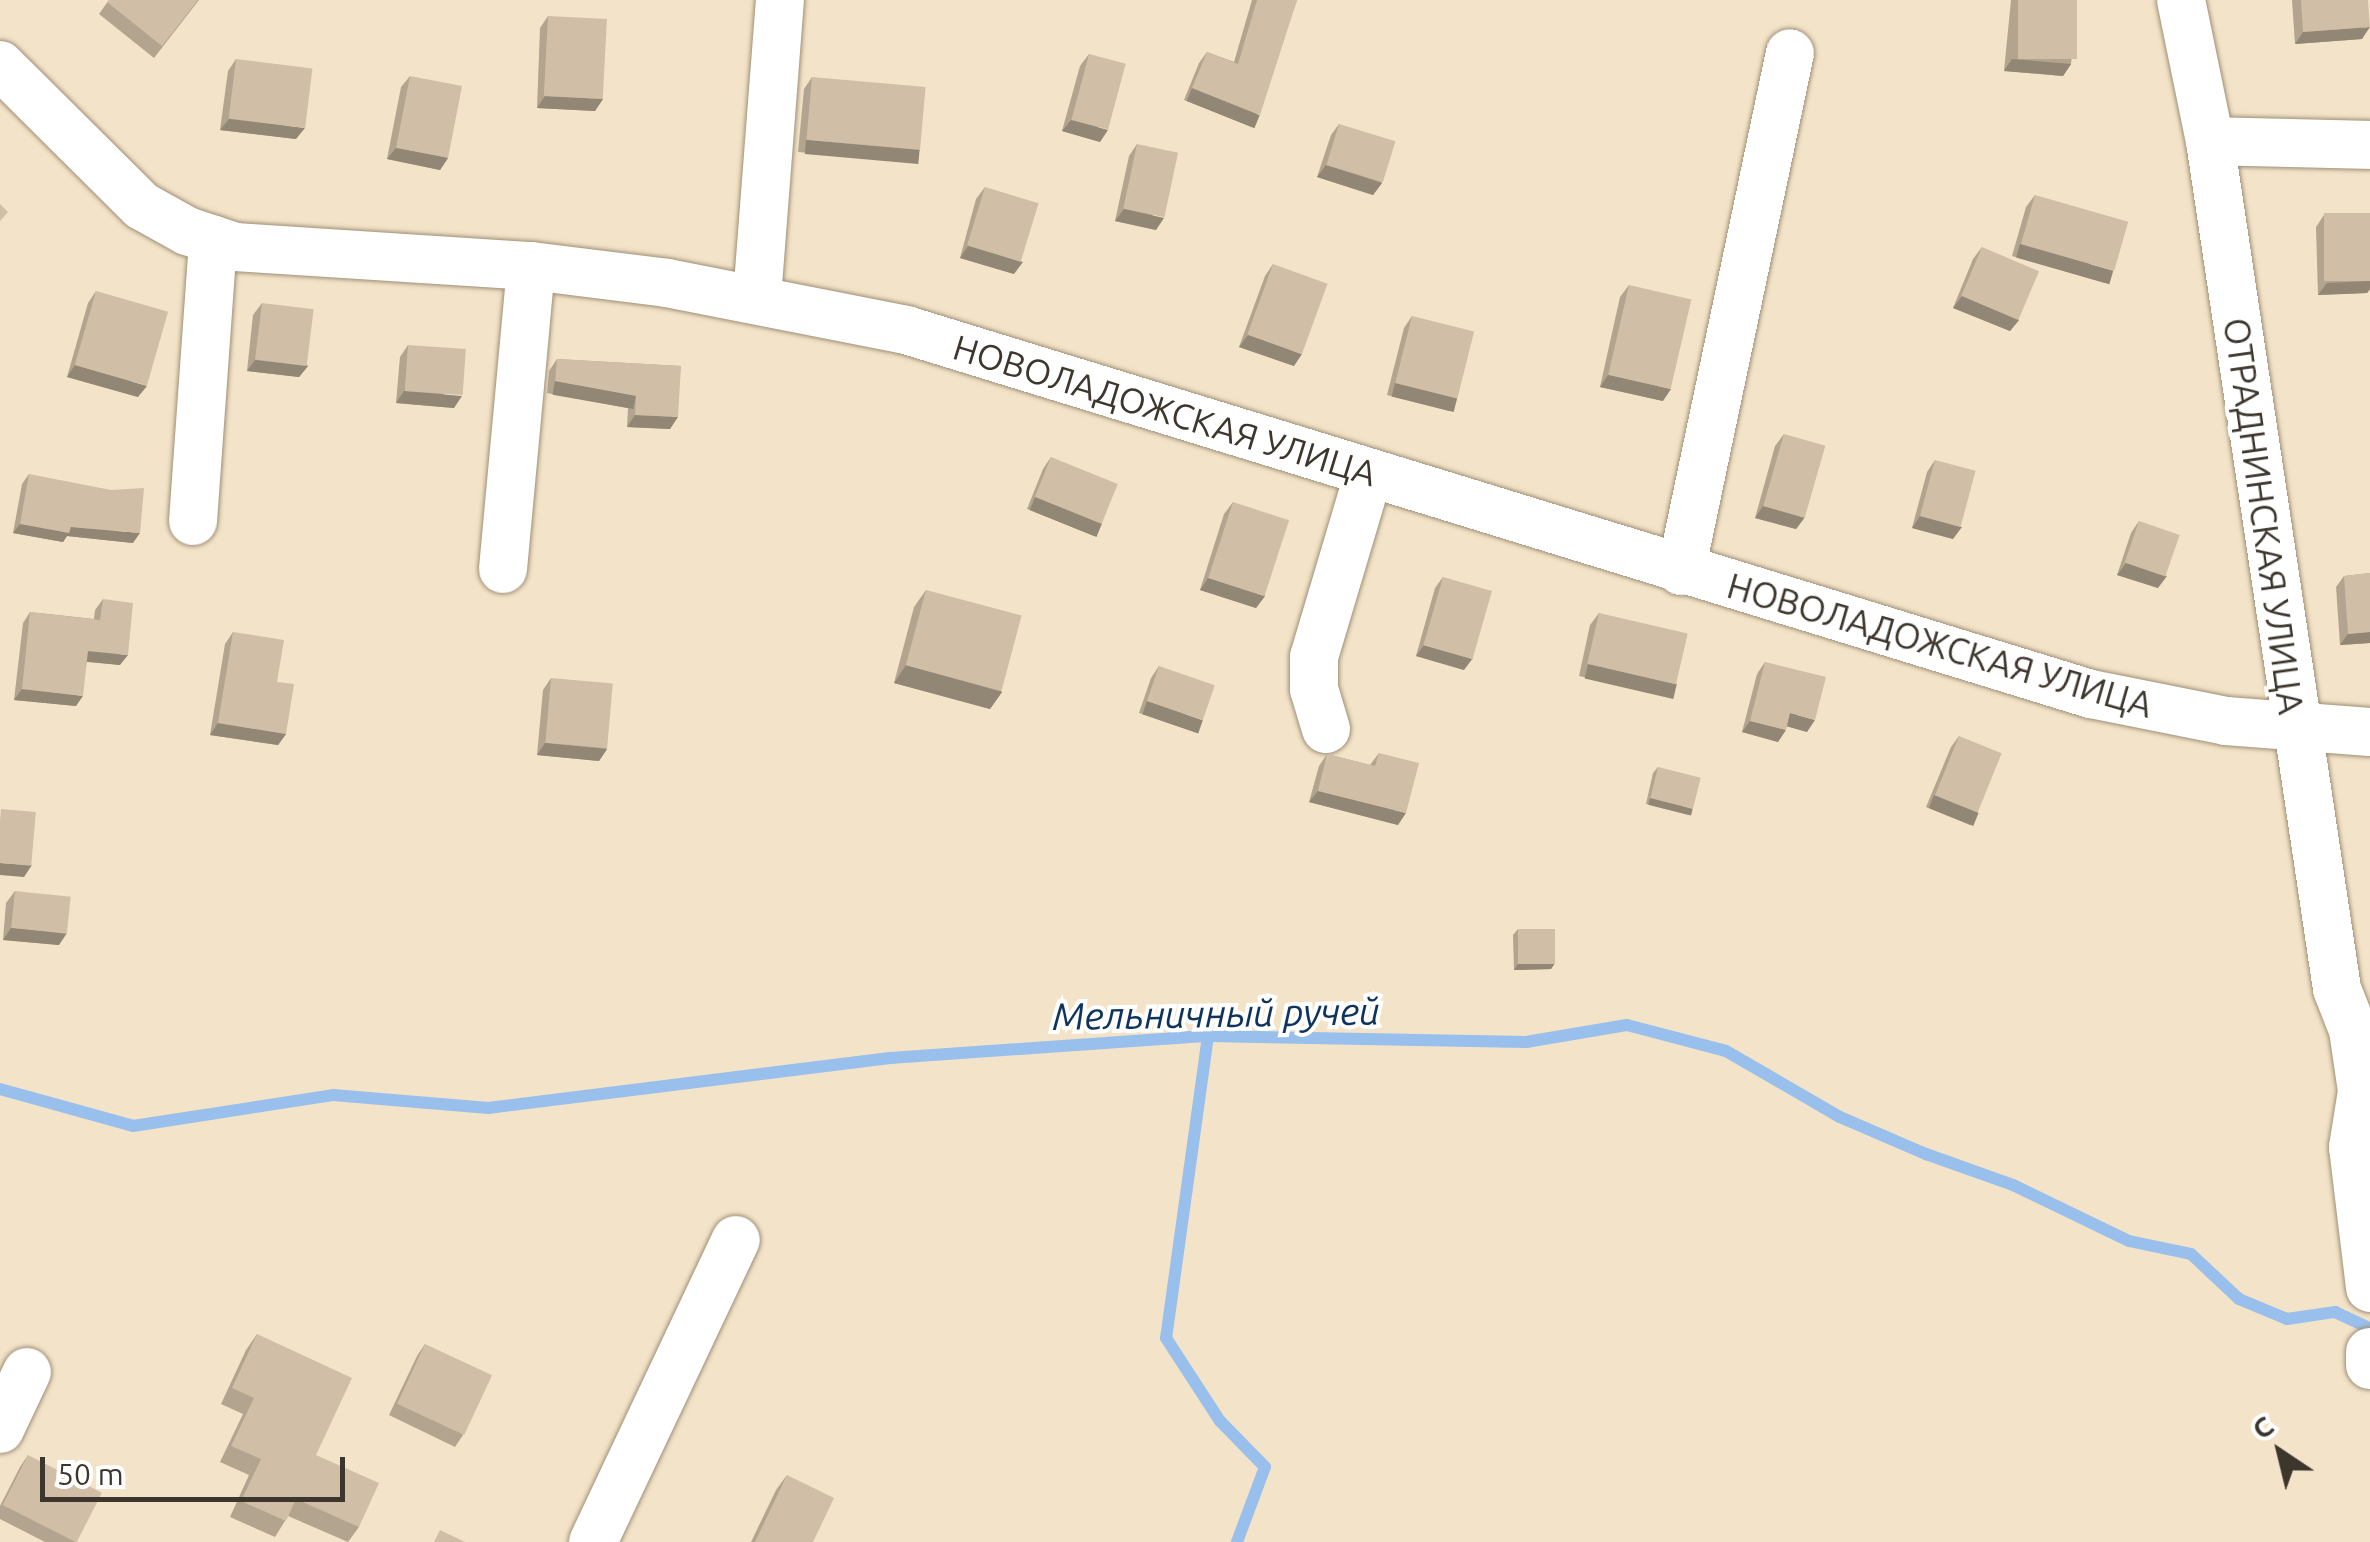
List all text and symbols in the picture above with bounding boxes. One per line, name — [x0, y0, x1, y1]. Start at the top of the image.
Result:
street label: ОТРАДНИНСКАЯ УЛИЦА — [2215, 315, 2313, 717]
street label: НОВОЛАДОЖСКАЯ УЛИЦА — [948, 326, 1382, 494]
street label: НОВОЛАДОЖСКАЯ УЛИЦА — [1723, 564, 2157, 726]
water label: Мельничный ручей — [1052, 988, 1380, 1040]
north arrow — [2230, 1402, 2330, 1502]
text: С — [2246, 1409, 2279, 1445]
scale bar — [45, 1437, 350, 1499]
text: 50 m — [57, 1457, 124, 1491]

